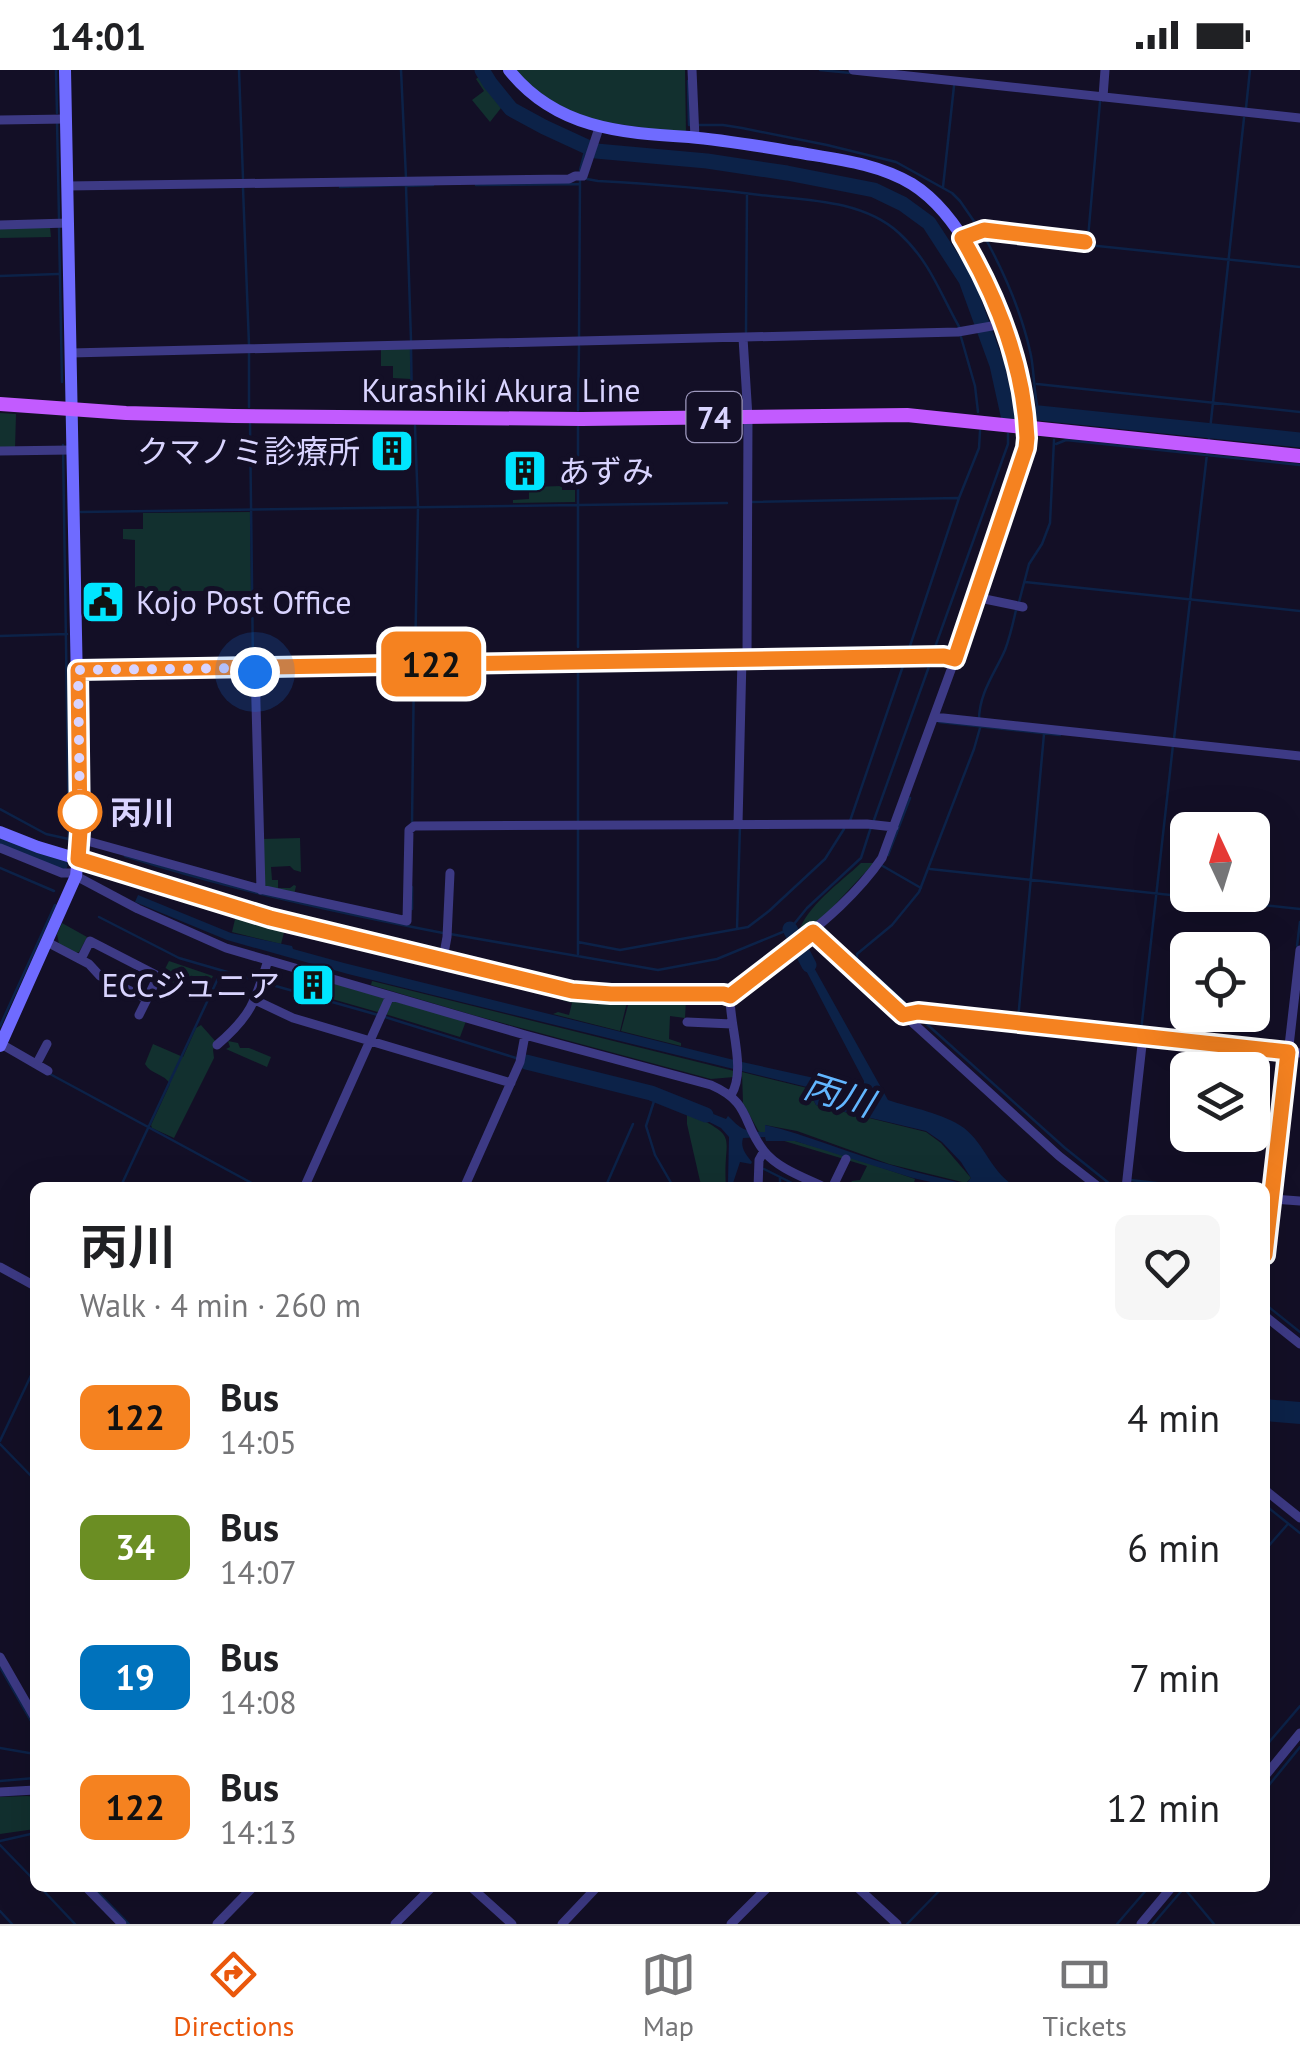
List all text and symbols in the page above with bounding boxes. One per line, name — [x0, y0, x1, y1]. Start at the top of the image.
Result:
text: 14:01 — [50, 11, 146, 60]
street label: Kurashiki Akura Line — [361, 369, 641, 411]
road number: 74 — [686, 392, 742, 442]
building icon: クマノミ診療所 — [369, 428, 415, 474]
place label: クマノミ診療所 — [137, 430, 360, 472]
building icon: あずみ — [502, 448, 548, 494]
place label: あずみ — [558, 450, 654, 492]
public building icon: Kojo Post Office — [80, 579, 126, 625]
place label: Kojo Post Office — [136, 581, 351, 623]
line badge: 122 — [374, 632, 488, 696]
text: 122 — [401, 641, 461, 687]
your location — [230, 647, 280, 697]
marker: 丙川 — [59, 791, 101, 833]
place label: 丙川 — [110, 791, 174, 833]
north arrow — [1170, 812, 1270, 912]
map controls — [1170, 812, 1270, 1152]
button: locate — [1170, 932, 1270, 1032]
building icon: ECCジュニア — [290, 962, 336, 1008]
place label: ECCジュニア — [101, 964, 280, 1006]
button: layers — [1170, 1052, 1270, 1152]
water label: 丙川 — [799, 1062, 883, 1127]
text: 丙川 — [80, 1215, 176, 1277]
button: heart — [1115, 1215, 1220, 1320]
text: Walk · 4 min · 260 m — [80, 1284, 361, 1326]
text: Bus — [220, 1372, 279, 1421]
text: 4 min — [1127, 1393, 1220, 1442]
text: 122 — [105, 1394, 165, 1440]
text: 14:05 — [220, 1421, 297, 1463]
text: Bus — [220, 1502, 279, 1551]
text: 6 min — [1127, 1523, 1220, 1572]
text: 34 — [115, 1524, 155, 1570]
text: 14:07 — [220, 1551, 297, 1593]
text: Bus — [220, 1632, 279, 1681]
text: 7 min — [1129, 1653, 1220, 1702]
text: 19 — [115, 1654, 155, 1700]
text: 14:08 — [220, 1681, 297, 1723]
text: Bus — [220, 1762, 279, 1811]
text: 12 min — [1107, 1783, 1220, 1832]
text: 122 — [105, 1784, 165, 1830]
text: 14:13 — [220, 1811, 297, 1853]
tab: Directions — [173, 1947, 294, 2044]
tab: Map — [641, 1947, 696, 2044]
tab: Tickets — [1042, 1947, 1127, 2044]

